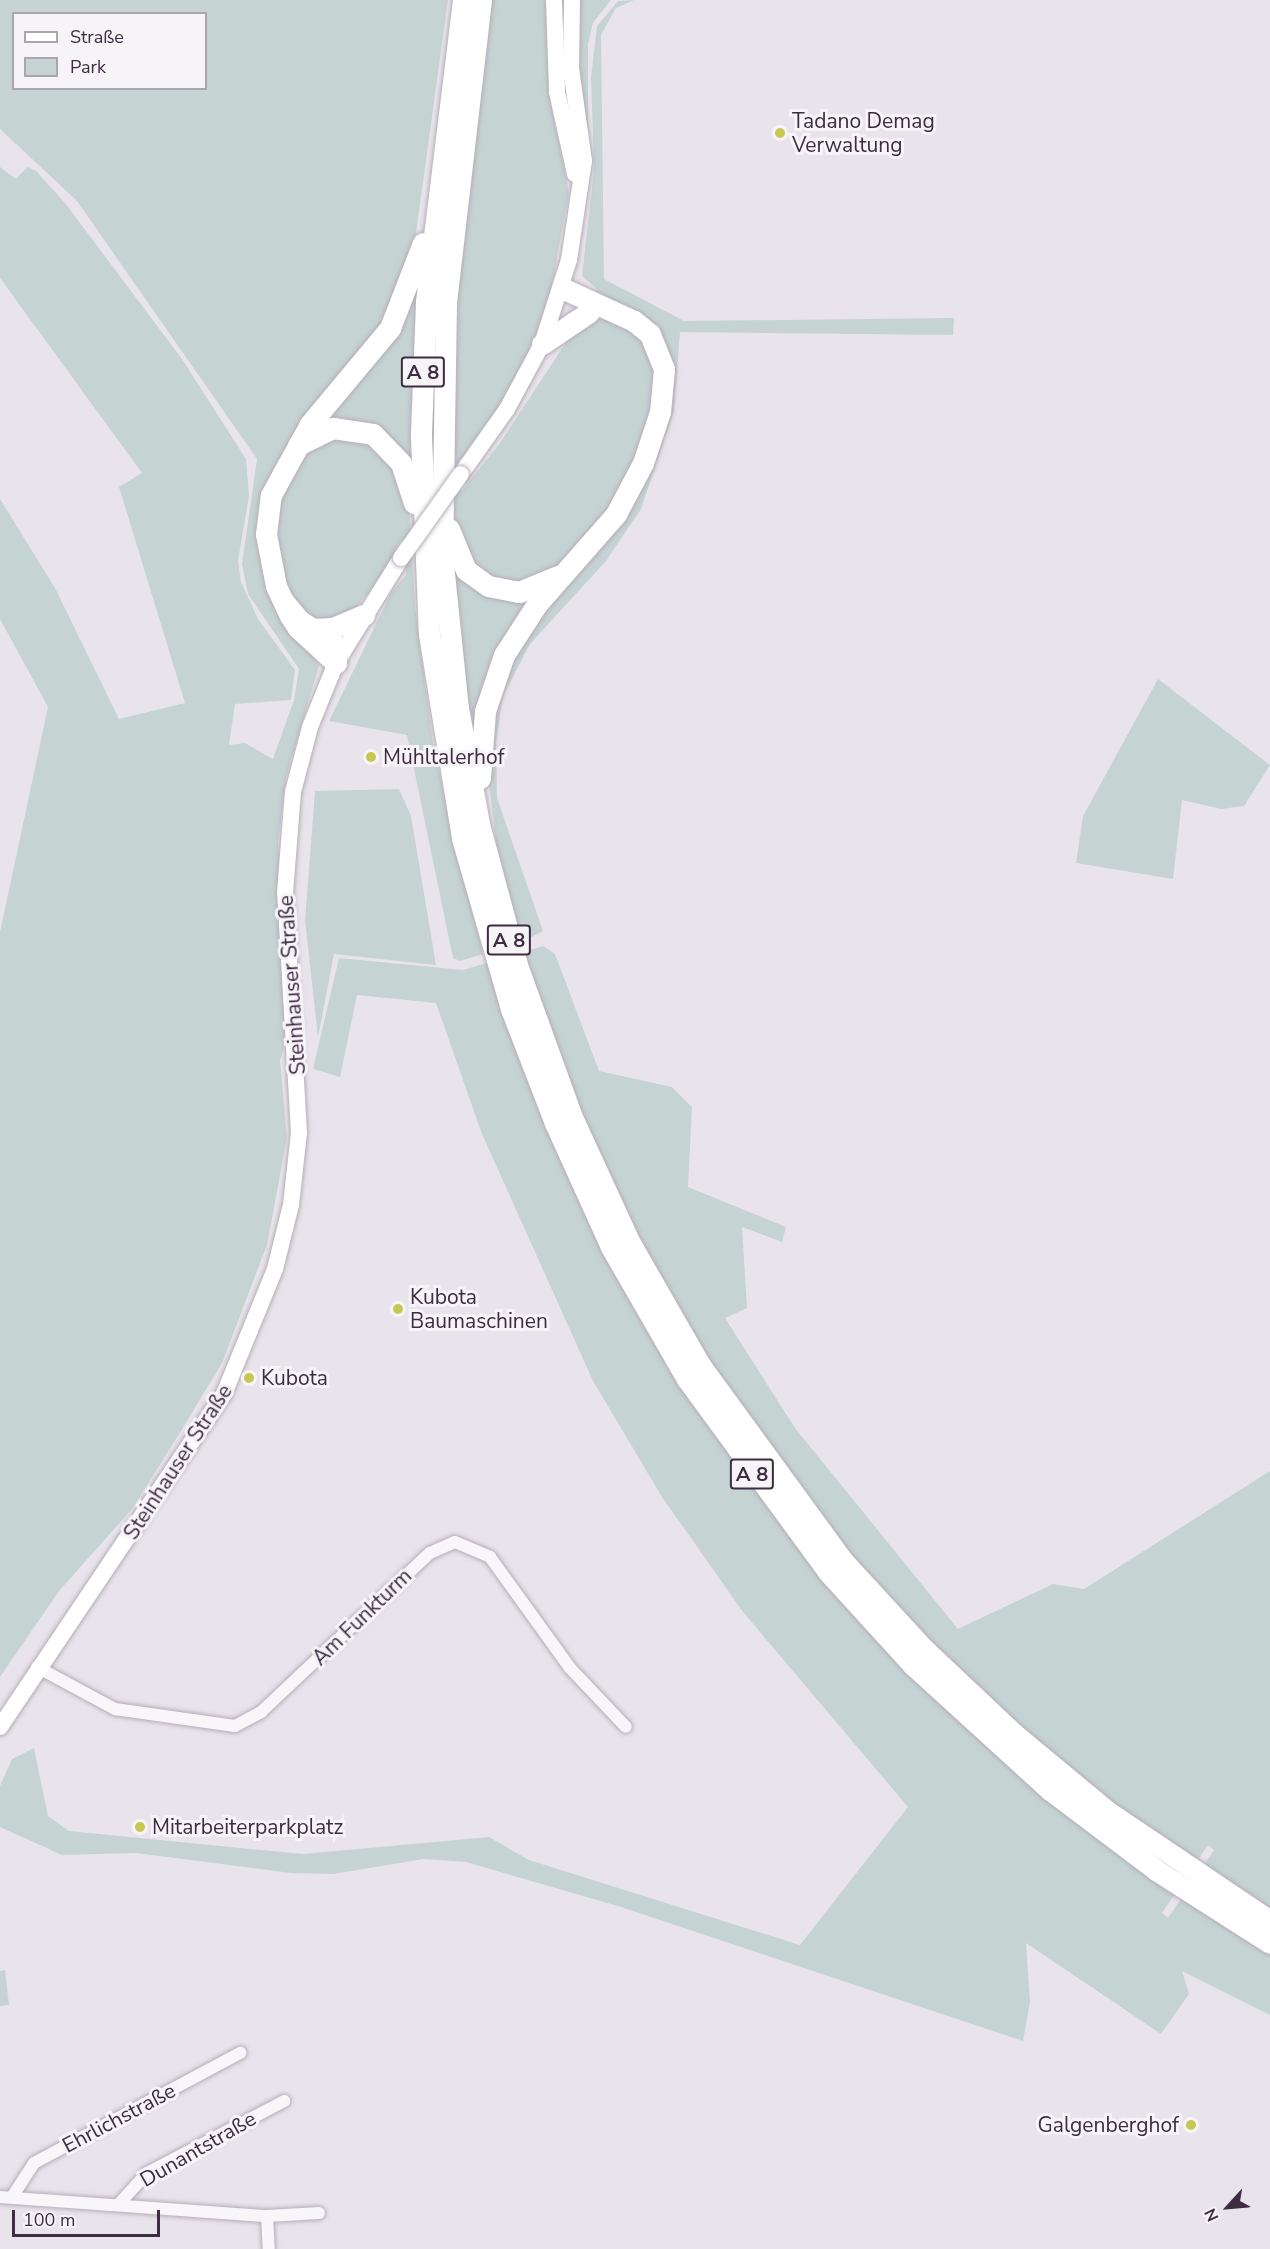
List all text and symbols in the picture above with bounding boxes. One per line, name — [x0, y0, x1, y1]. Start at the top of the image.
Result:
legend — [12, 12, 207, 90]
text: Straße — [70, 25, 124, 49]
text: Park — [70, 55, 106, 79]
place label: Tadano Demag Verwaltung — [792, 108, 935, 158]
marker: Tadano Demag Verwaltung — [773, 126, 787, 140]
road number: A 8 — [400, 355, 446, 389]
place label: Mühltalerhof — [383, 744, 504, 770]
marker: Mühltalerhof — [364, 750, 378, 764]
street label: Steinhauser Straße — [273, 894, 311, 1076]
road number: A 8 — [486, 923, 532, 957]
place label: Kubota Baumaschinen — [410, 1284, 548, 1334]
marker: Kubota Baumaschinen — [391, 1302, 405, 1316]
place label: Kubota — [261, 1365, 328, 1391]
marker: Kubota — [242, 1371, 256, 1385]
street label: Steinhauser Straße — [118, 1380, 238, 1544]
road number: A 8 — [730, 1457, 774, 1491]
street label: Am Funkturm — [307, 1563, 417, 1671]
place label: Mitarbeiterparkplatz — [152, 1814, 343, 1840]
marker: Mitarbeiterparkplatz — [133, 1820, 147, 1834]
street label: Ehrlichstraße — [58, 2078, 180, 2158]
street label: Dunantstraße — [136, 2106, 260, 2192]
place label: Galgenberghof — [1038, 2112, 1179, 2138]
marker: Galgenberghof — [1184, 2118, 1198, 2132]
north arrow — [1198, 2177, 1258, 2237]
scale bar — [15, 2198, 164, 2236]
text: N — [1199, 2205, 1224, 2225]
text: 100 m — [23, 2208, 75, 2232]

